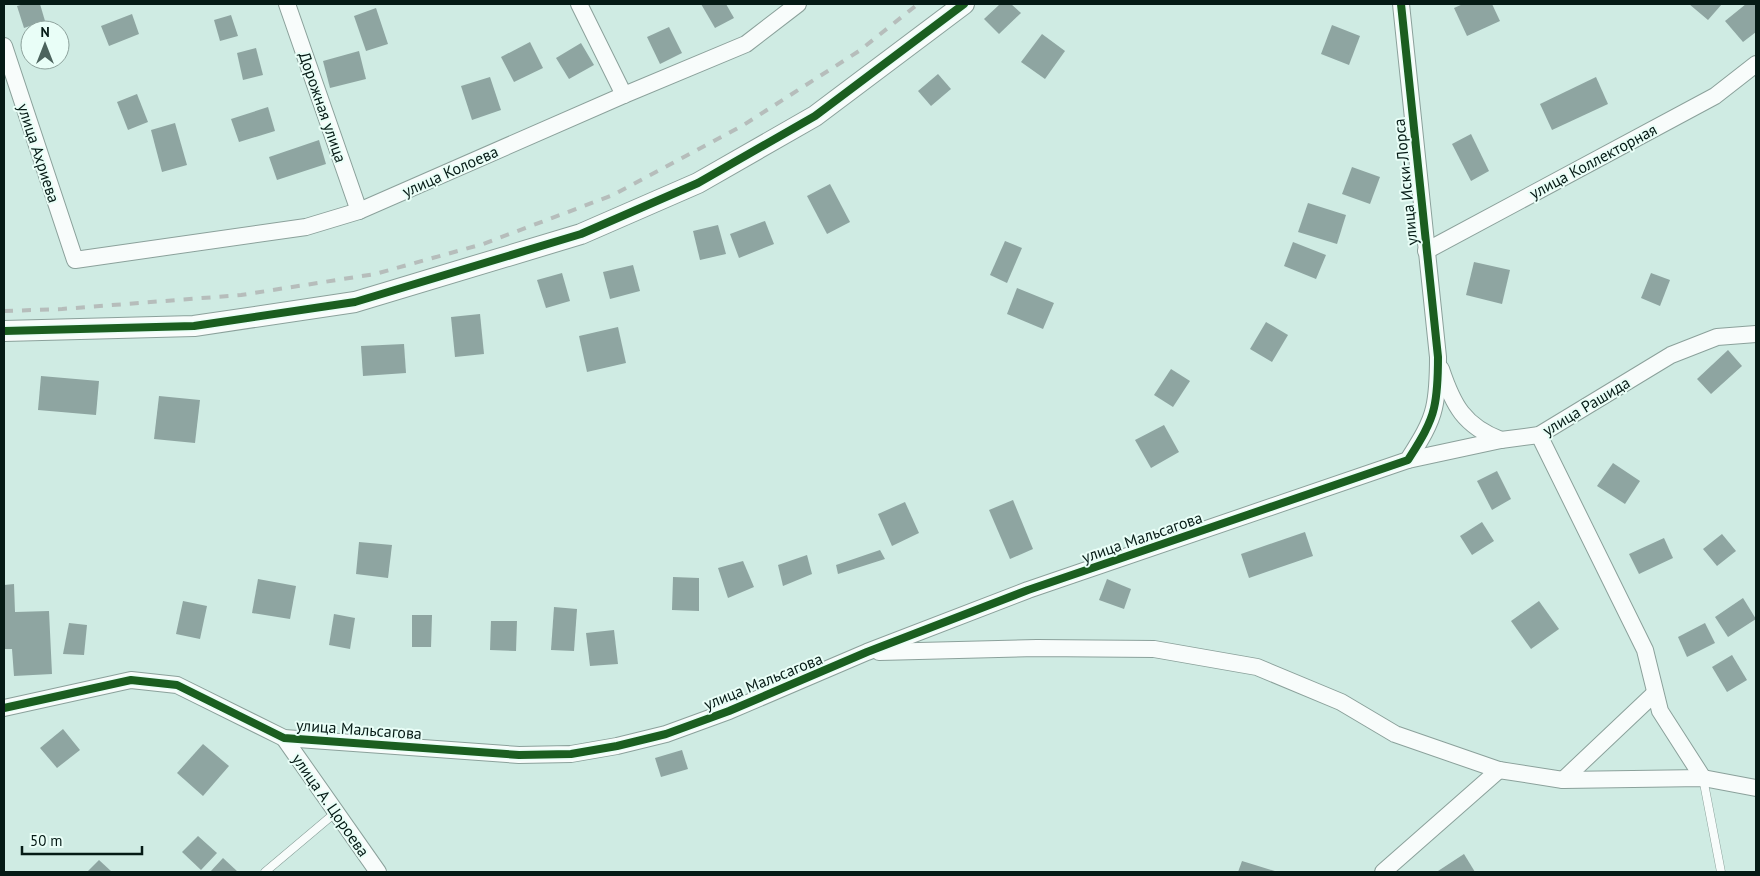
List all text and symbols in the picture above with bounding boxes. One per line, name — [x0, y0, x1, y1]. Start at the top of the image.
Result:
north arrow — [20, 20, 70, 70]
text: N — [40, 23, 50, 41]
street label: Дорожная улица — [295, 49, 351, 165]
street label: улица Ахриева — [14, 101, 64, 205]
street label: улица Иски-Лорса — [1388, 118, 1422, 246]
street label: улица Коллекторная — [1526, 119, 1660, 203]
street label: улица Колоева — [399, 141, 501, 201]
street label: улица Рашида — [1539, 372, 1633, 440]
street label: улица Мальсагова — [1079, 507, 1205, 567]
street label: улица Мальсагова — [701, 648, 825, 714]
street label: улица Мальсагова — [295, 715, 423, 743]
street label: улица А. Цороева — [288, 750, 374, 860]
scale bar — [22, 824, 142, 856]
text: 50 m — [30, 831, 63, 850]

